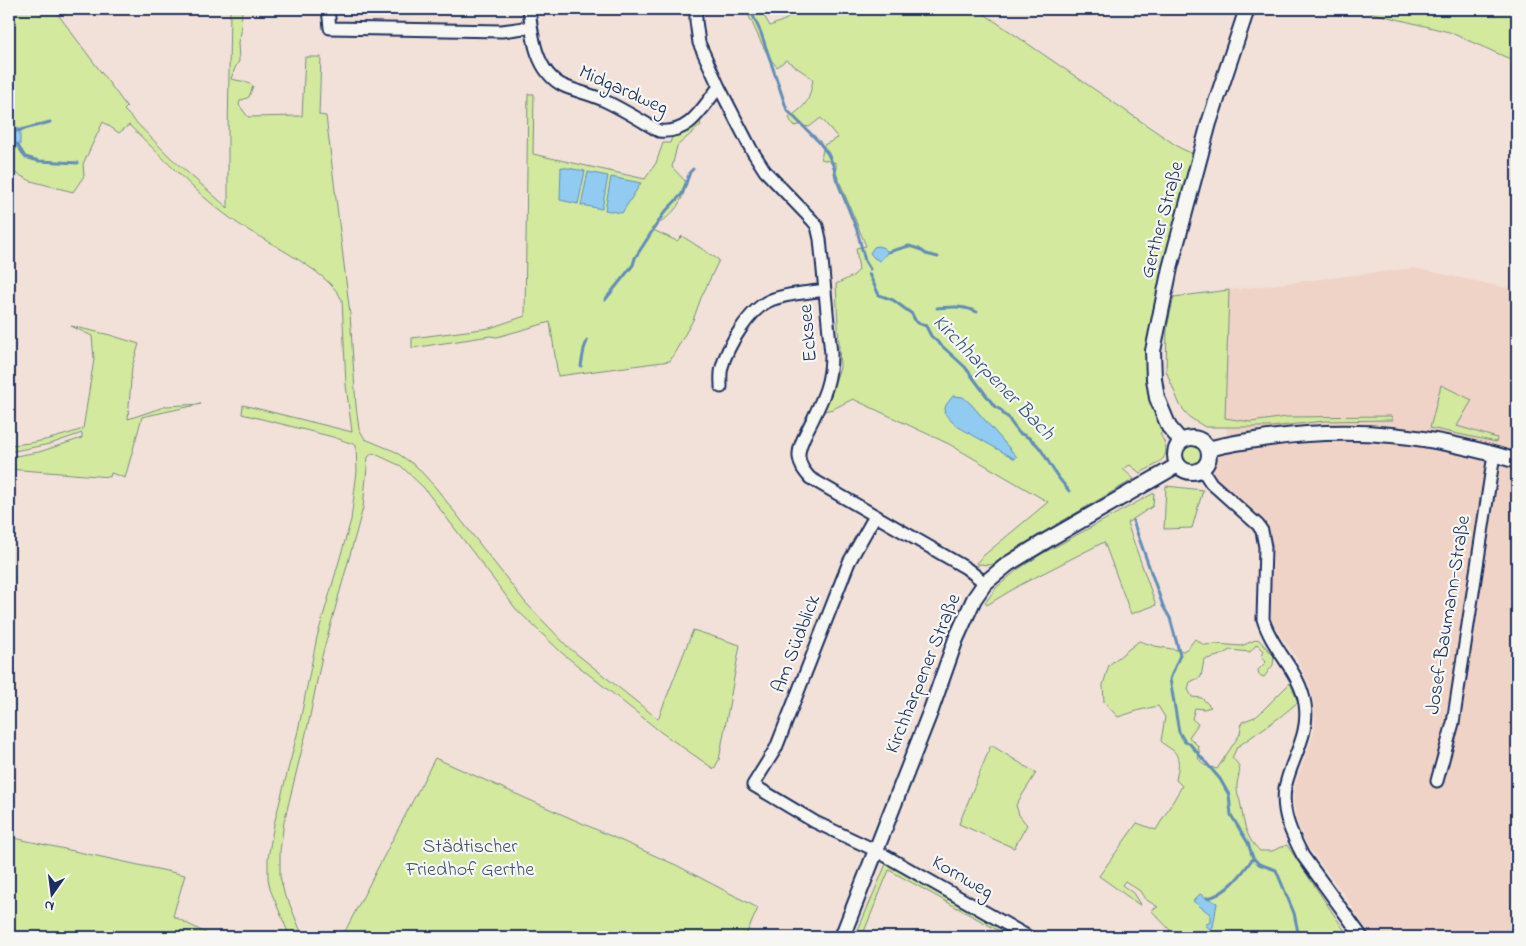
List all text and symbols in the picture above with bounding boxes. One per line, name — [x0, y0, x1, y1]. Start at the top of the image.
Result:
street label: Midgardweg — [573, 58, 672, 125]
street label: Gerther Straße — [1133, 158, 1193, 282]
street label: Ecksee — [792, 303, 826, 363]
water label: Kirchharpener Bach — [925, 308, 1062, 448]
street label: Josef-Baumann-Straße — [1419, 513, 1479, 717]
street label: Kirchharpener Straße — [879, 590, 969, 758]
street label: Am Südblick — [765, 591, 829, 697]
park label: Städtischer Friedhof Gerthe — [405, 833, 534, 885]
street label: Kornweg — [925, 849, 998, 908]
north arrow — [28, 868, 78, 918]
text: N — [42, 894, 56, 916]

